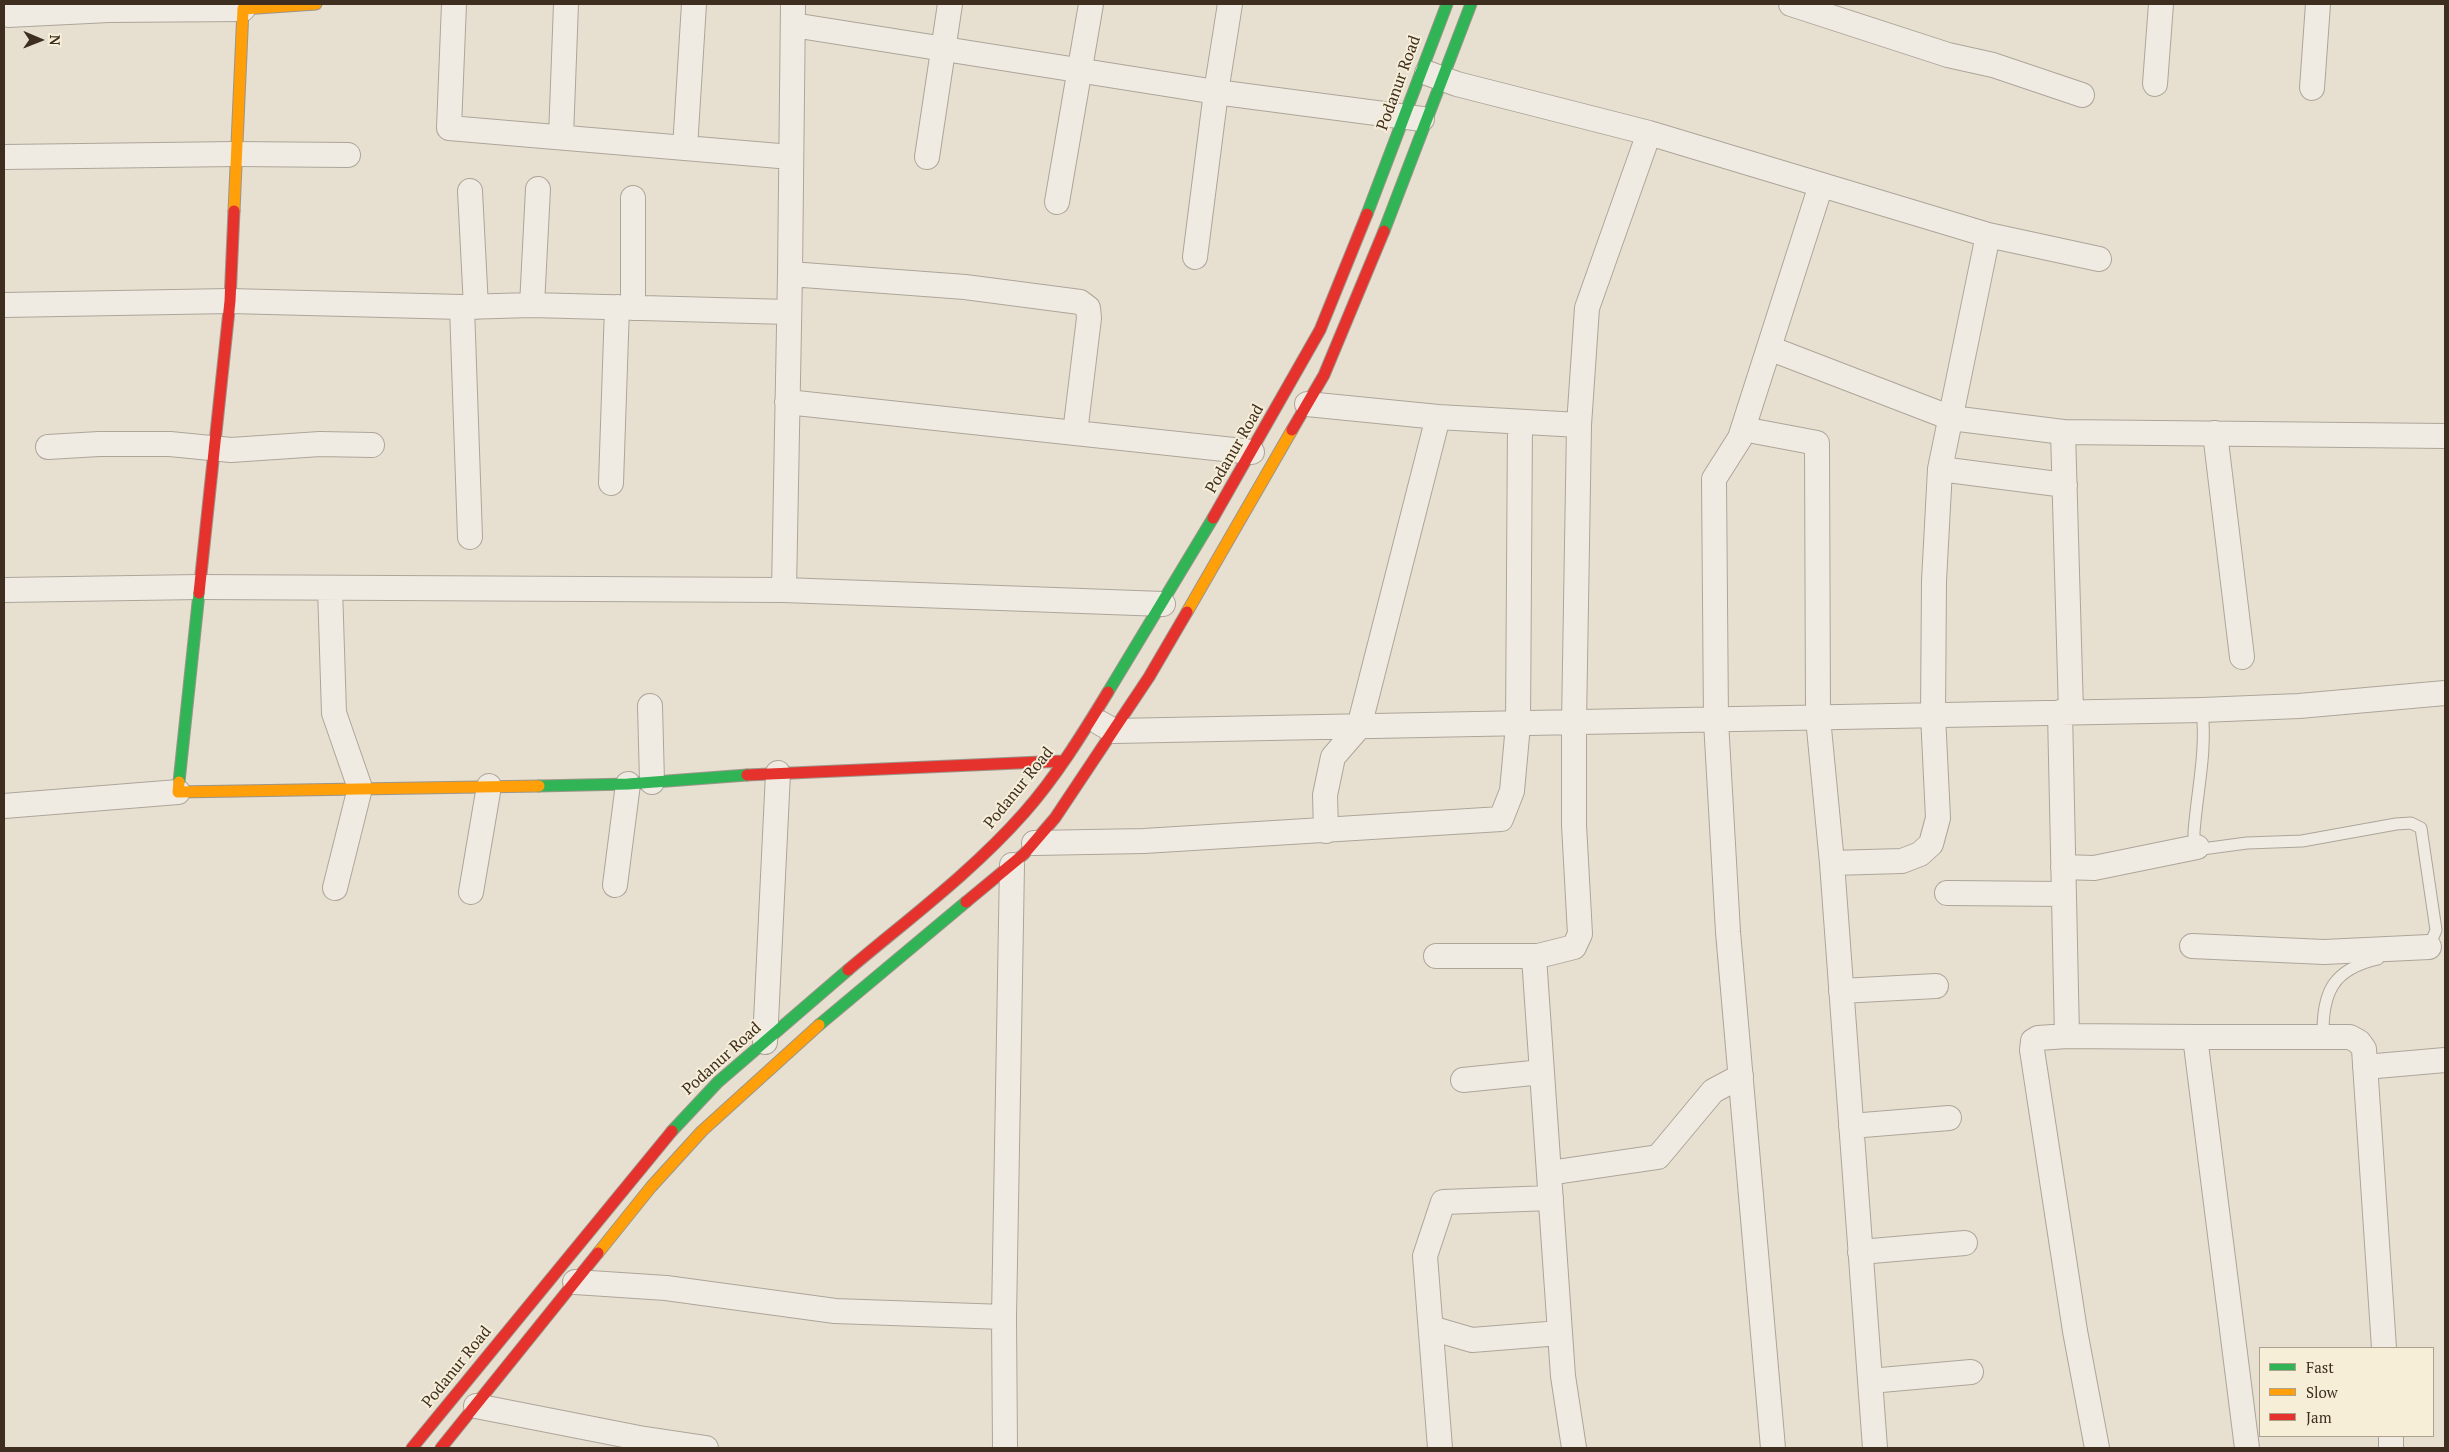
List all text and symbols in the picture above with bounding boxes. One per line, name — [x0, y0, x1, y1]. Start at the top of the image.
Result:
north arrow — [15, 15, 65, 65]
street label: Podanur Road — [1373, 33, 1425, 133]
text: N — [46, 35, 65, 46]
street label: Podanur Road — [1202, 401, 1268, 497]
street label: Podanur Road — [980, 743, 1058, 833]
street label: Podanur Road — [679, 1019, 765, 1099]
street label: Podanur Road — [418, 1322, 496, 1412]
legend — [2259, 1347, 2434, 1437]
text: Fast — [2306, 1357, 2334, 1377]
text: Slow — [2306, 1382, 2338, 1402]
text: Jam — [2306, 1407, 2332, 1427]

